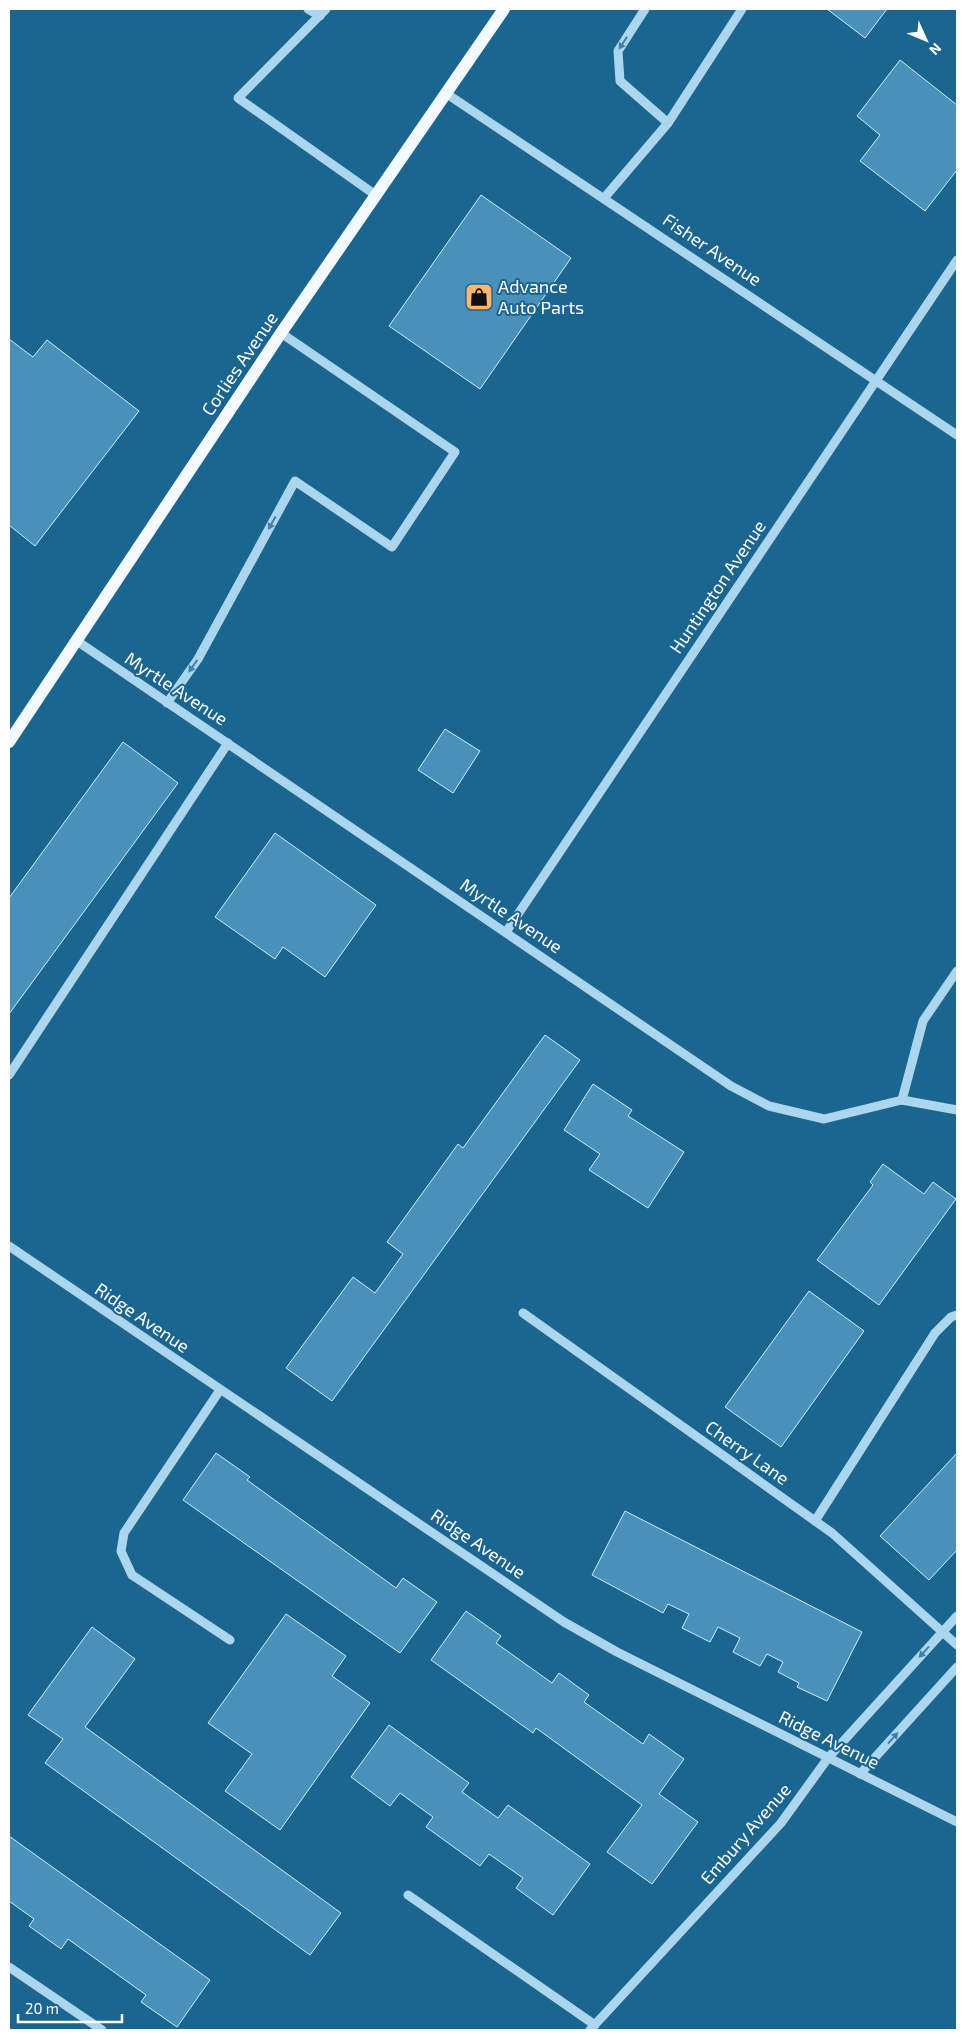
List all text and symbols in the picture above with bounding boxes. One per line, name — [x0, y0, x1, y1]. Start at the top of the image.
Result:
north arrow — [901, 15, 951, 65]
one-way arrow — [618, 36, 628, 49]
text: N — [926, 40, 945, 59]
street label: Fisher Avenue — [659, 208, 766, 290]
place label: Advance Auto Parts — [498, 275, 584, 318]
shop icon: Advance Auto Parts — [464, 282, 494, 312]
street label: Corlies Avenue — [196, 307, 282, 419]
one-way arrow — [268, 516, 276, 531]
street label: Huntington Avenue — [664, 516, 770, 657]
street label: Myrtle Avenue — [121, 647, 232, 730]
one-way arrow — [188, 659, 198, 672]
street label: Myrtle Avenue — [456, 873, 567, 957]
street label: Ridge Avenue — [91, 1277, 194, 1357]
street label: Cherry Lane — [701, 1415, 794, 1489]
street label: Ridge Avenue — [427, 1503, 530, 1583]
one-way arrow — [919, 1646, 930, 1659]
street label: Ridge Avenue — [775, 1705, 883, 1773]
one-way arrow — [887, 1731, 898, 1744]
street label: Embury Avenue — [695, 1778, 795, 1888]
scale bar — [18, 1992, 121, 2024]
text: 20 m — [25, 1999, 59, 2017]

